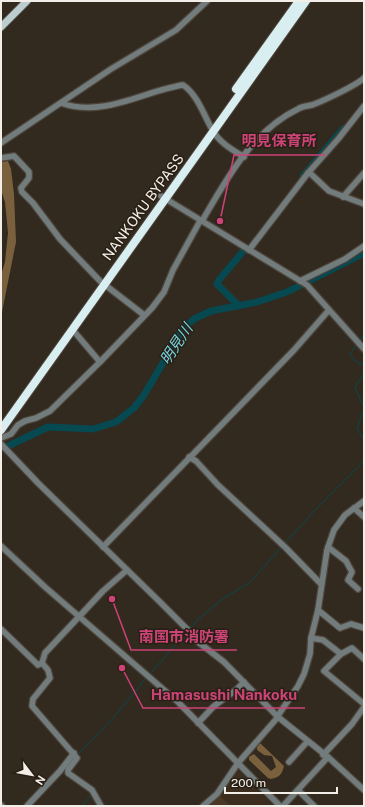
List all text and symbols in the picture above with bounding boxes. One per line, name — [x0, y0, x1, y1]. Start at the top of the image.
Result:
callout: 明見保育所 — [234, 128, 325, 155]
text: 明見保育所 — [241, 132, 317, 149]
street label: NANKOKU BYPASS — [99, 151, 187, 263]
water label: 明見川 — [156, 319, 197, 367]
callout: 南国市消防署 — [131, 623, 237, 650]
text: 南国市消防署 — [139, 628, 229, 645]
callout: Hamasushi Nankoku — [143, 681, 305, 708]
text: Hamasushi Nankoku — [151, 686, 297, 703]
north arrow — [12, 755, 52, 795]
scale bar — [225, 769, 337, 795]
text: N — [33, 773, 48, 787]
text: 200 m — [231, 776, 266, 790]

